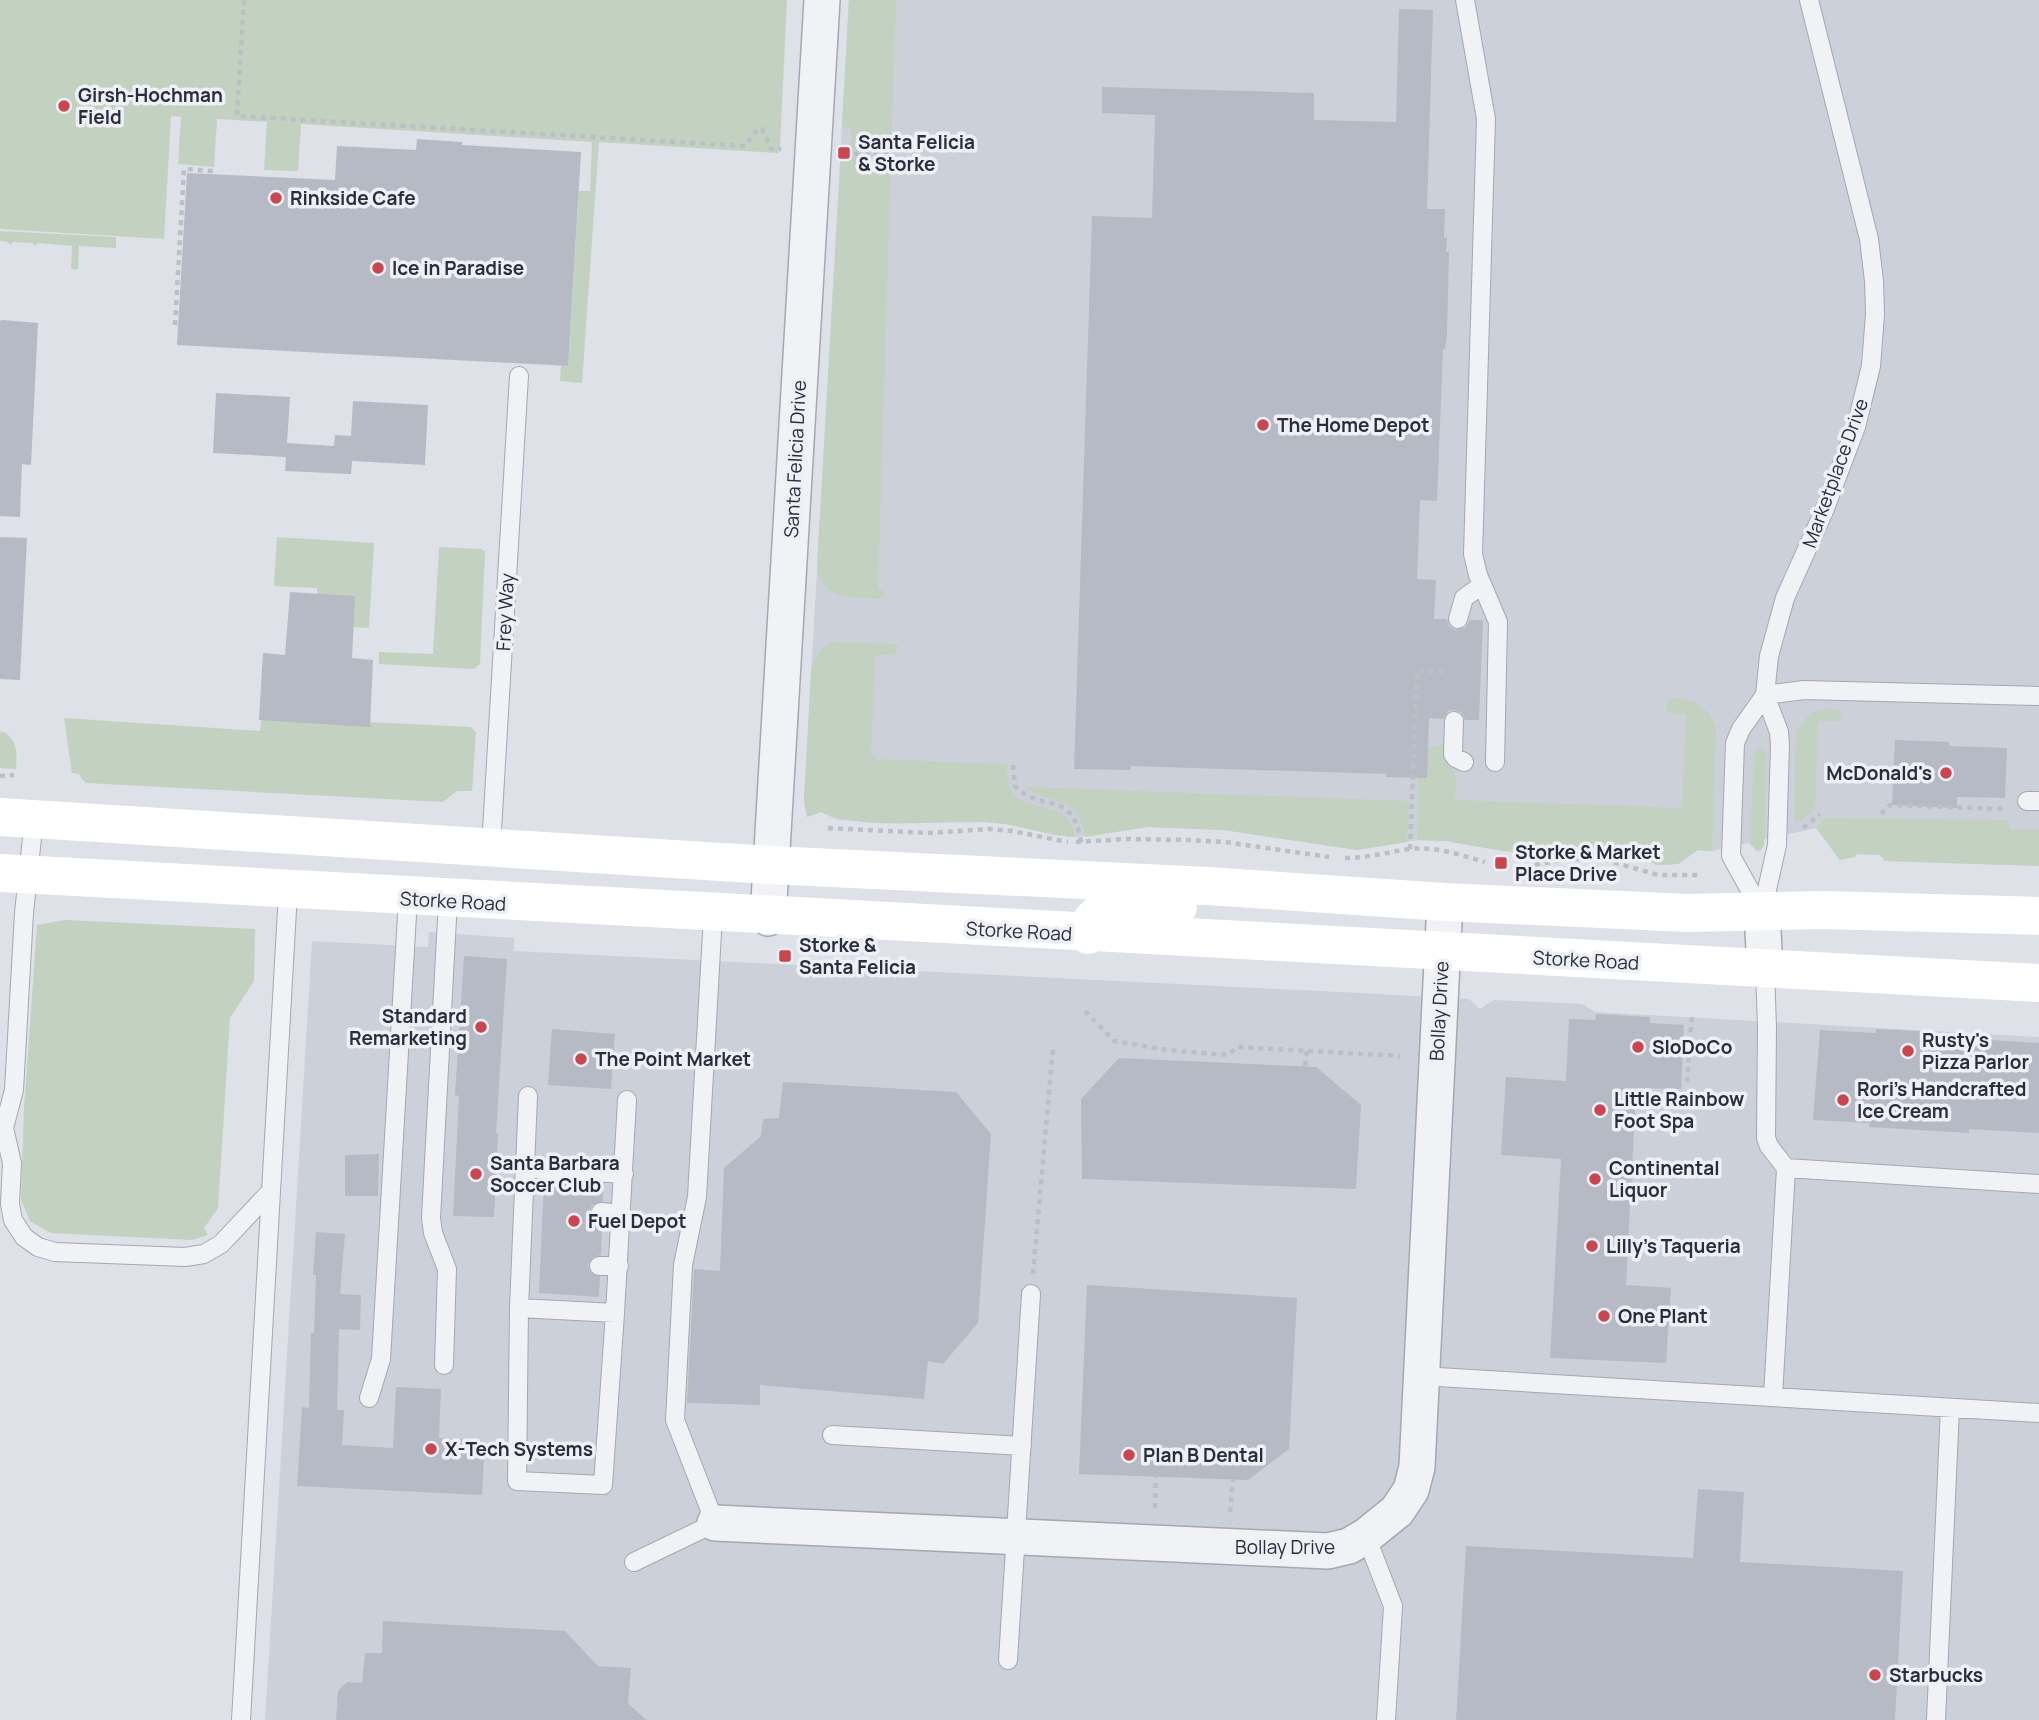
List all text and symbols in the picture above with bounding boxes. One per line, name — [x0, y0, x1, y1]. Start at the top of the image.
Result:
place label: Girsh-Hochman Field — [78, 82, 223, 130]
marker: Girsh-Hochman Field — [56, 98, 72, 114]
place label: Santa Felicia & Storke — [858, 129, 975, 177]
marker: Santa Felicia & Storke — [836, 145, 852, 161]
place label: Rinkside Cafe — [290, 185, 416, 211]
marker: Rinkside Cafe — [268, 190, 284, 206]
place label: Ice in Paradise — [392, 255, 524, 281]
marker: Ice in Paradise — [370, 260, 386, 276]
street label: Santa Felicia Drive — [778, 379, 812, 539]
street label: Marketplace Drive — [1796, 395, 1874, 551]
place label: The Home Depot — [1277, 412, 1429, 438]
marker: The Home Depot — [1255, 417, 1271, 433]
street label: Frey Way — [490, 572, 520, 652]
place label: McDonald's — [1826, 760, 1932, 786]
marker: McDonald's — [1938, 765, 1954, 781]
place label: Storke & Market Place Drive — [1515, 839, 1661, 887]
marker: Storke & Market Place Drive — [1493, 855, 1509, 871]
street label: Storke Road — [399, 885, 507, 917]
street label: Storke Road — [965, 915, 1073, 947]
place label: Storke & Santa Felicia — [799, 932, 916, 980]
street label: Storke Road — [1532, 944, 1640, 976]
marker: Storke & Santa Felicia — [777, 948, 793, 964]
street label: Bollay Drive — [1423, 960, 1455, 1062]
place label: Standard Remarketing — [349, 1003, 467, 1051]
marker: Standard Remarketing — [473, 1019, 489, 1035]
place label: Rusty's Pizza Parlor — [1922, 1027, 2029, 1075]
place label: SloDoCo — [1652, 1034, 1732, 1060]
marker: SloDoCo — [1630, 1039, 1646, 1055]
marker: Rusty's Pizza Parlor — [1900, 1043, 1916, 1059]
place label: The Point Market — [595, 1046, 751, 1072]
marker: The Point Market — [573, 1051, 589, 1067]
place label: Rori's Handcrafted Ice Cream — [1857, 1076, 2027, 1124]
place label: Little Rainbow Foot Spa — [1614, 1086, 1744, 1134]
marker: Rori's Handcrafted Ice Cream — [1835, 1092, 1851, 1108]
marker: Little Rainbow Foot Spa — [1592, 1102, 1608, 1118]
place label: Santa Barbara Soccer Club — [490, 1150, 620, 1198]
place label: Continental Liquor — [1609, 1155, 1719, 1203]
marker: Santa Barbara Soccer Club — [468, 1166, 484, 1182]
marker: Continental Liquor — [1587, 1171, 1603, 1187]
place label: Fuel Depot — [588, 1208, 687, 1234]
marker: Fuel Depot — [566, 1213, 582, 1229]
place label: Lilly's Taqueria — [1606, 1233, 1741, 1259]
marker: Lilly's Taqueria — [1584, 1238, 1600, 1254]
place label: One Plant — [1618, 1303, 1708, 1329]
marker: One Plant — [1596, 1308, 1612, 1324]
place label: X-Tech Systems — [445, 1436, 593, 1462]
marker: X-Tech Systems — [423, 1441, 439, 1457]
place label: Plan B Dental — [1143, 1442, 1264, 1468]
marker: Plan B Dental — [1121, 1447, 1137, 1463]
street label: Bollay Drive — [1235, 1534, 1335, 1560]
place label: Starbucks — [1889, 1662, 1983, 1688]
marker: Starbucks — [1867, 1667, 1883, 1683]

